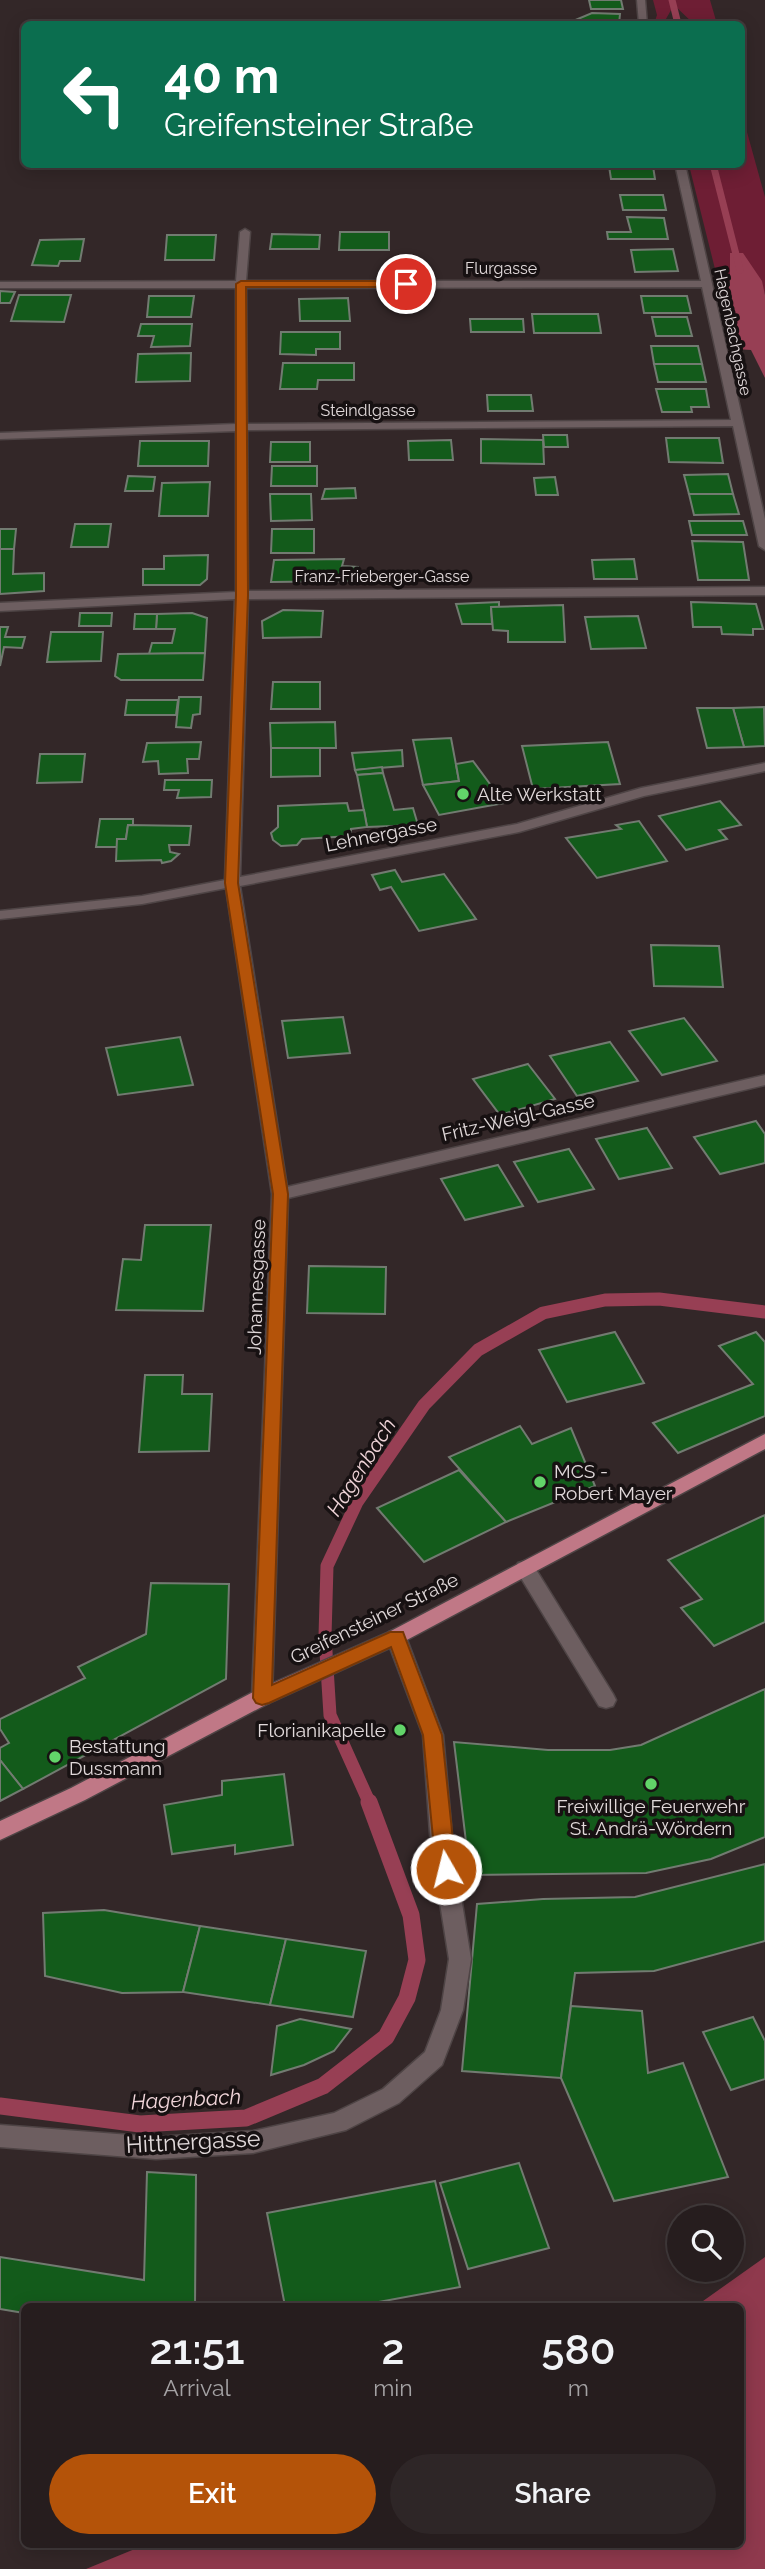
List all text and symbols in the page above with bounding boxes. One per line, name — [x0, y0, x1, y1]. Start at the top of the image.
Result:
text: 40 m — [164, 47, 279, 104]
icon: left — [49, 49, 140, 140]
text: Greifensteiner Straße — [164, 106, 474, 143]
pin — [376, 254, 436, 314]
street label: Flurgasse — [465, 259, 537, 278]
icon: arrive — [387, 265, 425, 303]
street label: Hagenbachgasse — [710, 267, 756, 397]
street label: Steindlgasse — [321, 401, 415, 420]
street label: Franz-Frieberger-Gasse — [295, 567, 469, 586]
place label: Alte Werkstatt — [477, 783, 602, 805]
marker: Alte Werkstatt — [455, 786, 471, 802]
street label: Lehnergasse — [323, 812, 439, 856]
street label: Fritz-Weigl-Gasse — [440, 1089, 596, 1145]
street label: Johannesgasse — [243, 1219, 269, 1355]
water label: Hagenbach — [321, 1414, 401, 1520]
place label: MCS - Robert Mayer — [554, 1460, 673, 1504]
marker: MCS - Robert Mayer — [532, 1474, 548, 1490]
street label: Greifensteiner Straße — [287, 1568, 461, 1668]
place label: Florianikapelle — [257, 1719, 386, 1741]
marker: Florianikapelle — [392, 1722, 408, 1738]
place label: Bestattung Dussmann — [69, 1735, 165, 1779]
marker: Bestattung Dussmann — [47, 1749, 63, 1765]
marker: Freiwillige Feuerwehr St. Andrä-Wördern — [643, 1776, 659, 1792]
place label: Freiwillige Feuerwehr St. Andrä-Wördern — [557, 1795, 746, 1839]
position arrow — [409, 1832, 483, 1906]
water label: Hagenbach — [130, 2084, 242, 2114]
street label: Hittnergasse — [125, 2124, 261, 2158]
map controls — [667, 2205, 744, 2282]
button: search — [667, 2205, 744, 2282]
text: 21:51 — [150, 2325, 245, 2374]
text: 2 — [381, 2325, 404, 2374]
text: 580 — [541, 2325, 615, 2374]
text: Arrival — [163, 2374, 231, 2401]
text: min — [373, 2374, 413, 2401]
text: m — [568, 2374, 589, 2401]
button: Exit — [49, 2454, 376, 2534]
button: Share — [390, 2454, 716, 2534]

